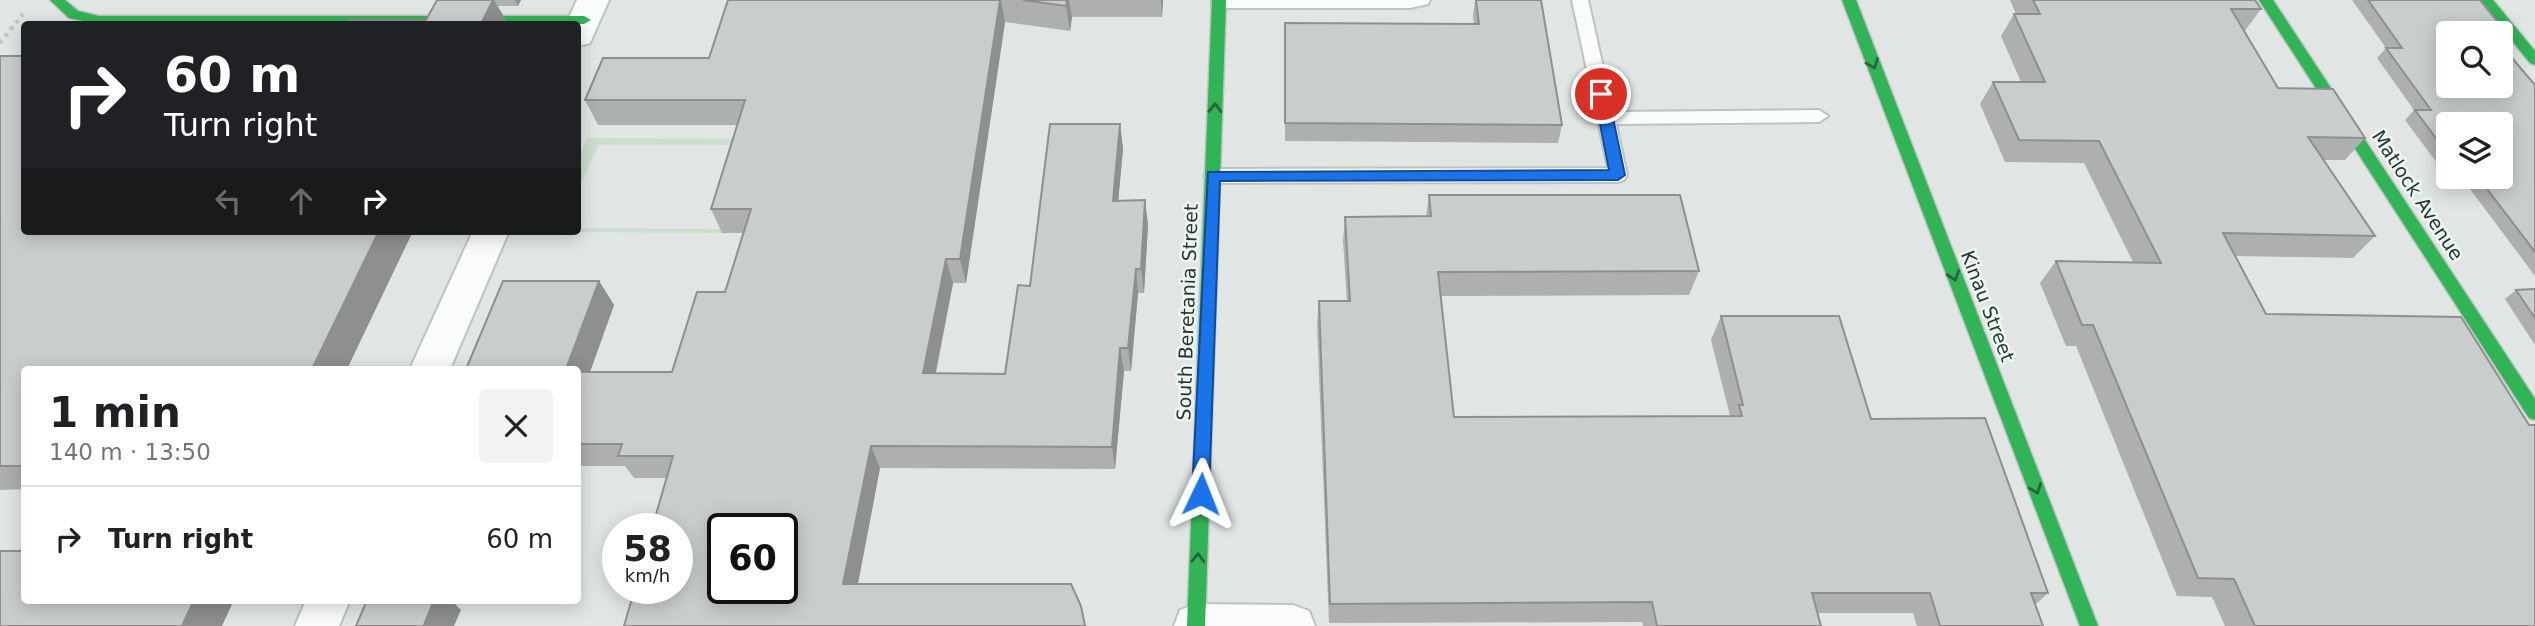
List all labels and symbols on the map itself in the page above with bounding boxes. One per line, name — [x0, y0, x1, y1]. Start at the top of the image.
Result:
one-way arrow — [1865, 57, 1879, 69]
pin — [1571, 64, 1631, 124]
one-way arrow — [1207, 102, 1222, 113]
street label: Matlock Avenue — [2368, 126, 2468, 264]
street label: South Beretania Street — [1172, 203, 1202, 421]
street label: Kinau Street — [1957, 247, 2019, 365]
one-way arrow — [1946, 270, 1960, 282]
position arrow — [1164, 457, 1238, 531]
one-way arrow — [2028, 482, 2042, 494]
speed limit sign: 60 — [707, 513, 798, 604]
one-way arrow — [1191, 552, 1206, 563]

